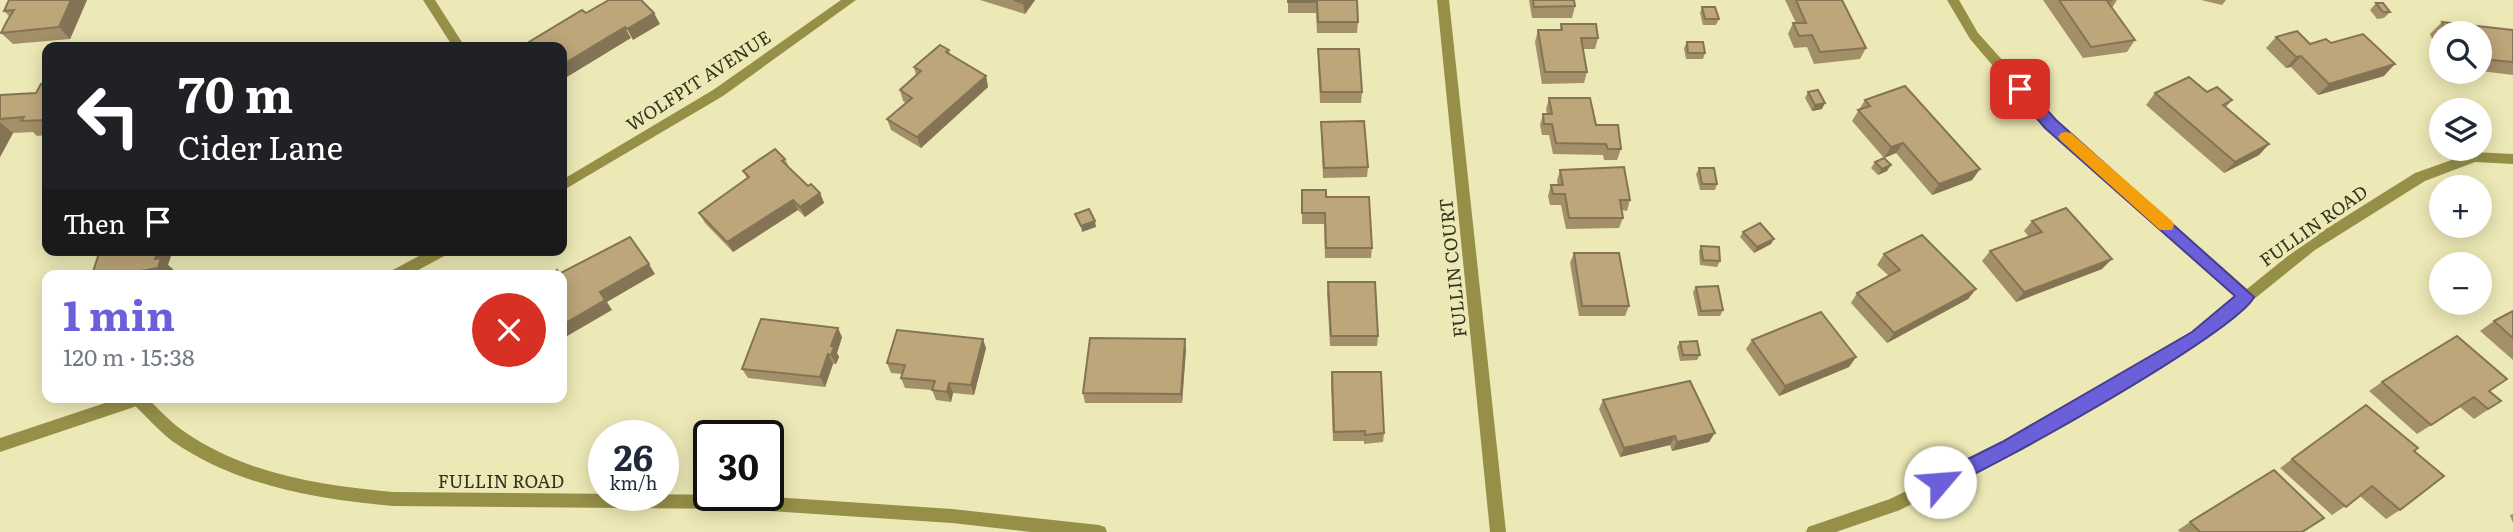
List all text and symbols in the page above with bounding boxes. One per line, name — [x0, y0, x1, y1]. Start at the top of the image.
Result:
map controls — [2429, 21, 2492, 315]
button: search — [2429, 21, 2492, 84]
street label: WOLFPIT AVENUE — [620, 23, 776, 137]
text: 70 m — [178, 55, 293, 128]
pin — [1990, 59, 2050, 119]
icon: left — [63, 70, 154, 161]
icon: arrive — [2001, 70, 2039, 108]
button: layers — [2429, 98, 2492, 161]
text: Cider Lane — [178, 122, 343, 170]
button: + — [2429, 175, 2492, 238]
street label: FULLIN ROAD — [2253, 178, 2373, 272]
street label: FULLIN COURT — [1431, 197, 1473, 339]
text: Then — [63, 203, 125, 242]
icon: arrive — [139, 203, 177, 241]
button: − — [2429, 252, 2492, 315]
text: 1 min — [63, 282, 175, 344]
button: close — [472, 293, 546, 367]
text: 120 m · 15:38 — [63, 339, 195, 373]
speed limit sign: 30 — [693, 420, 784, 511]
text: 26 — [614, 430, 653, 482]
position arrow — [1903, 445, 1977, 519]
street label: FULLIN ROAD — [438, 467, 564, 494]
text: km/h — [610, 469, 657, 496]

